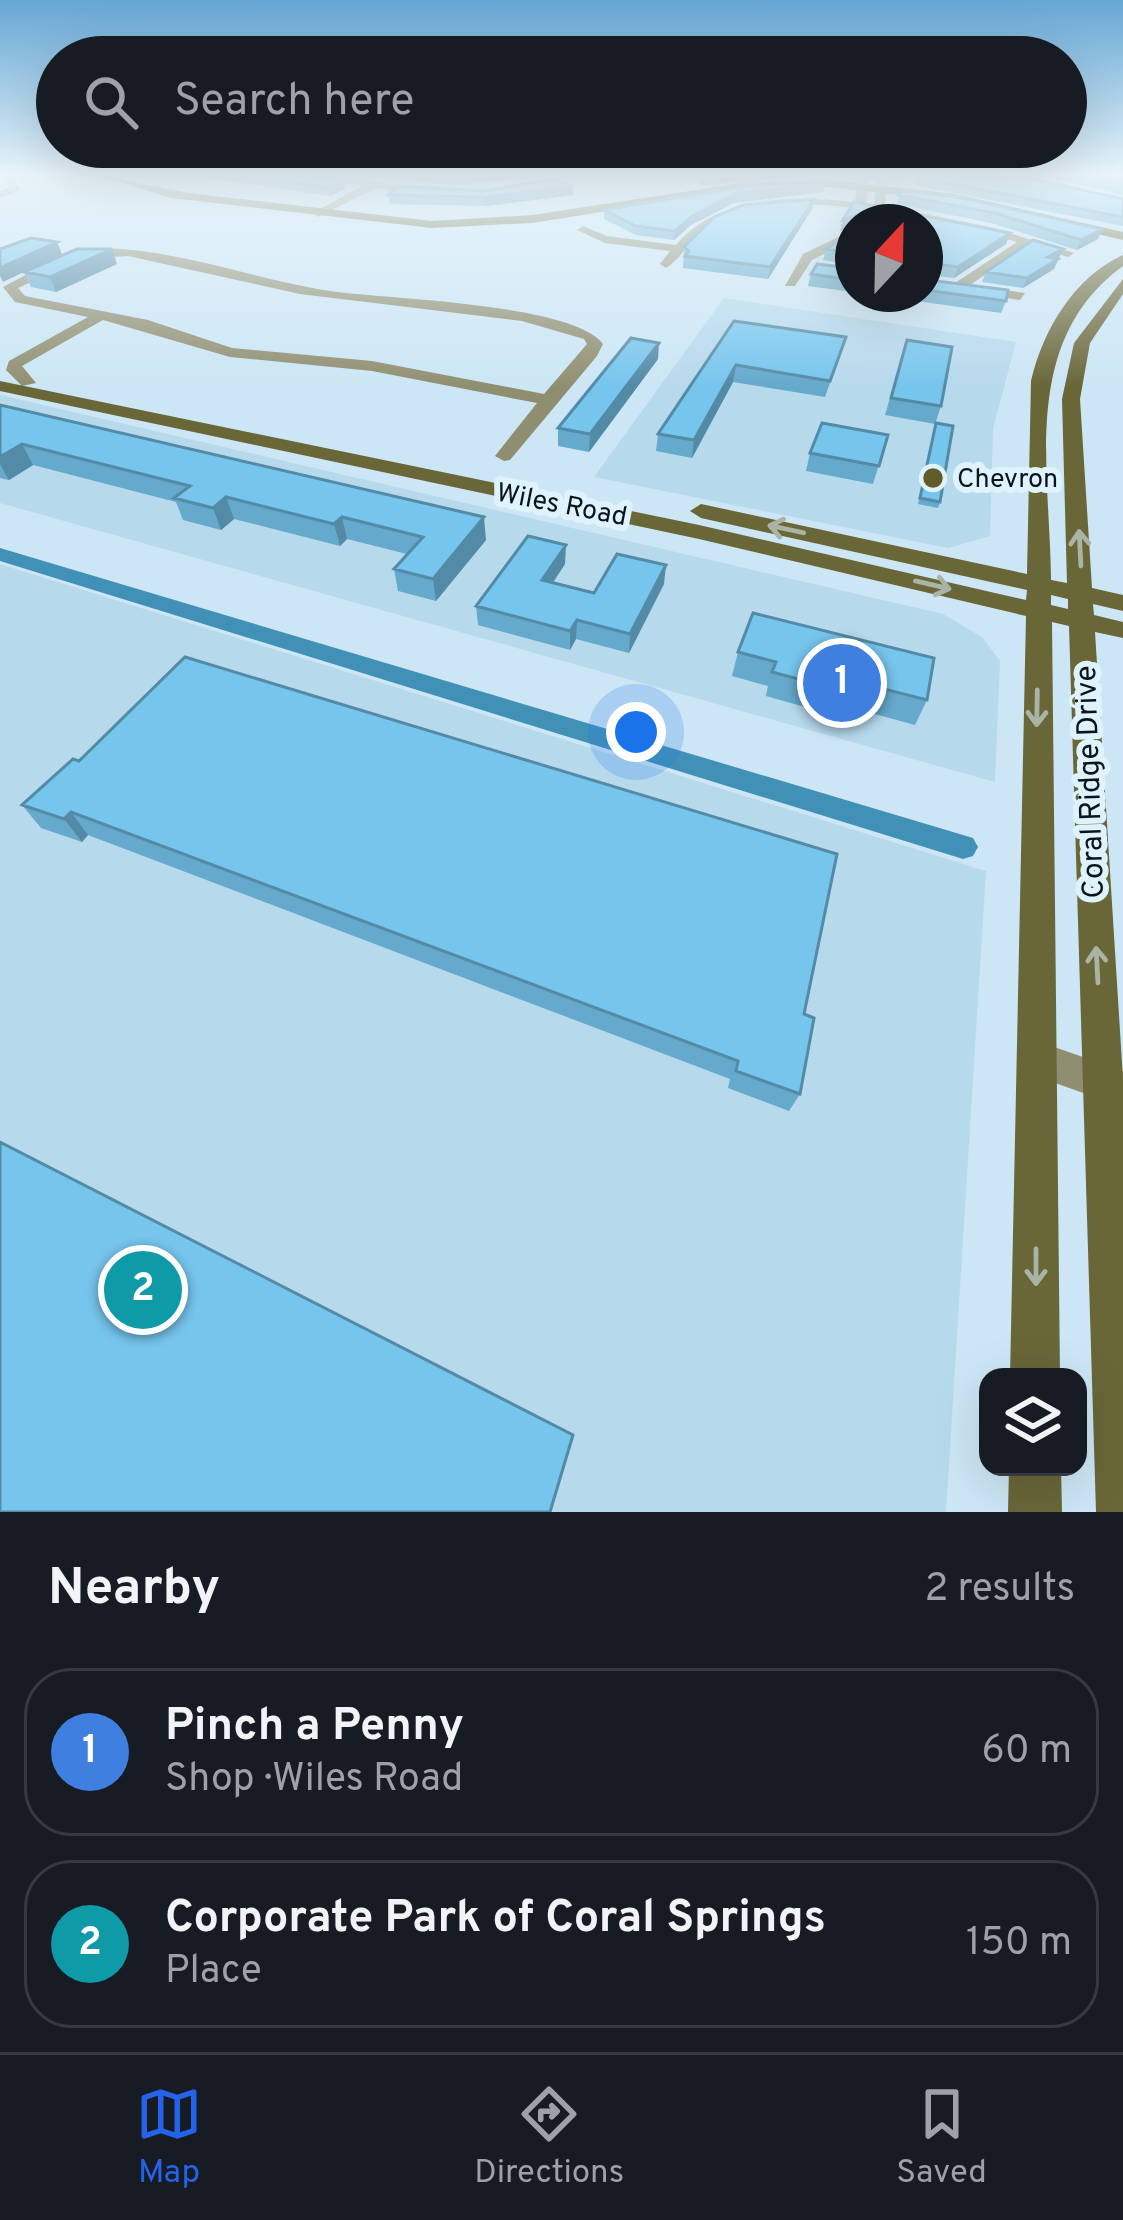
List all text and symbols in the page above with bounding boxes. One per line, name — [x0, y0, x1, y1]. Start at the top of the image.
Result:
search box — [36, 36, 1087, 168]
icon: search — [78, 69, 144, 135]
text: Search here — [174, 74, 414, 131]
north arrow — [835, 204, 943, 312]
place label: Chevron — [957, 463, 1058, 497]
marker: Chevron — [920, 465, 946, 491]
street label: Wiles Road — [493, 477, 630, 535]
one-way arrow — [767, 517, 805, 540]
one-way arrow — [1068, 529, 1091, 568]
one-way arrow — [913, 575, 951, 598]
pin: 1 — [803, 638, 881, 728]
street label: Coral Ridge Drive — [1069, 665, 1114, 899]
one-way arrow — [1026, 688, 1048, 727]
your location — [606, 702, 666, 762]
one-way arrow — [1085, 946, 1108, 985]
pin: 2 — [104, 1245, 182, 1335]
one-way arrow — [1025, 1247, 1047, 1286]
map controls — [979, 1368, 1087, 1476]
button: layers — [979, 1368, 1087, 1476]
text: Nearby — [48, 1558, 220, 1623]
text: 2 results — [924, 1566, 1075, 1615]
text: Pinch a Penny — [165, 1699, 464, 1756]
text: 1 — [82, 1728, 98, 1777]
text: 60 m — [981, 1728, 1072, 1777]
text: Shop · Wiles Road — [165, 1756, 463, 1805]
text: Corporate Park of Coral Springs — [165, 1891, 826, 1948]
text: 2 — [78, 1920, 102, 1969]
text: 150 m — [966, 1920, 1072, 1969]
text: Place — [165, 1948, 262, 1997]
tab: Map — [136, 2081, 202, 2195]
tab: Directions — [474, 2081, 624, 2195]
tab: Saved — [896, 2081, 987, 2195]

